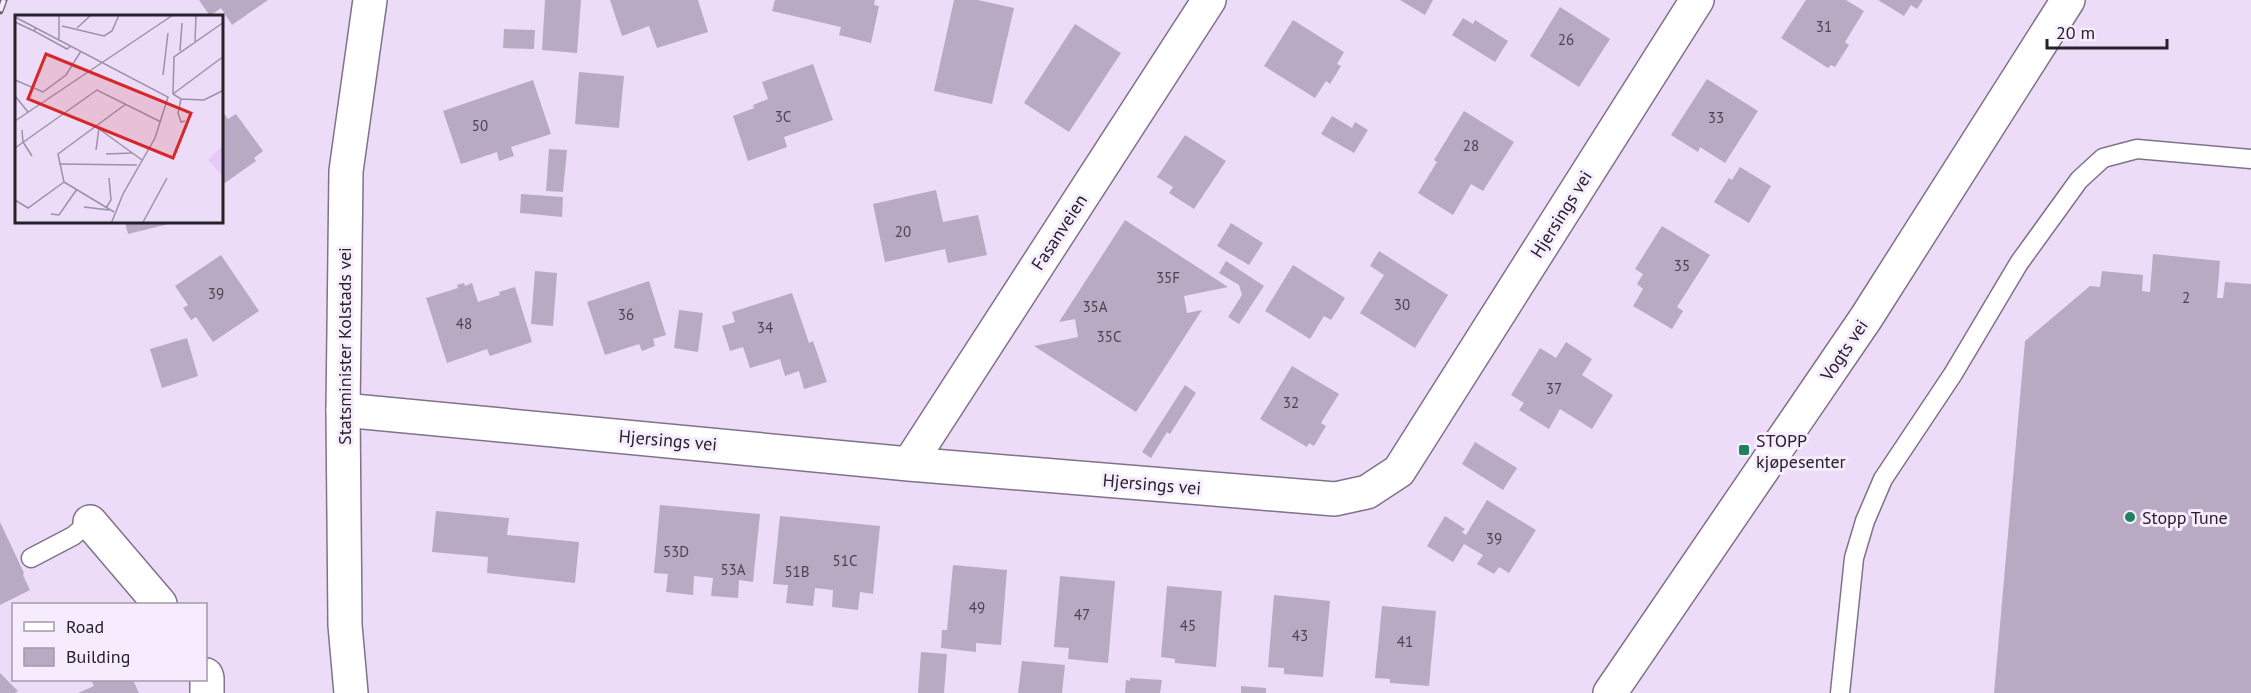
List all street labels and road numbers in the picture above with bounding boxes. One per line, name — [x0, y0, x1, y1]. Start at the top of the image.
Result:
street label: Hjersings vei — [1525, 166, 1597, 262]
street label: Fasanveien — [1026, 190, 1092, 274]
street label: Statsminister Kolstads vei — [333, 247, 356, 445]
street label: Vogts vei — [1815, 315, 1873, 386]
street label: Hjersings vei — [618, 424, 718, 456]
street label: Hjersings vei — [1102, 468, 1202, 500]

